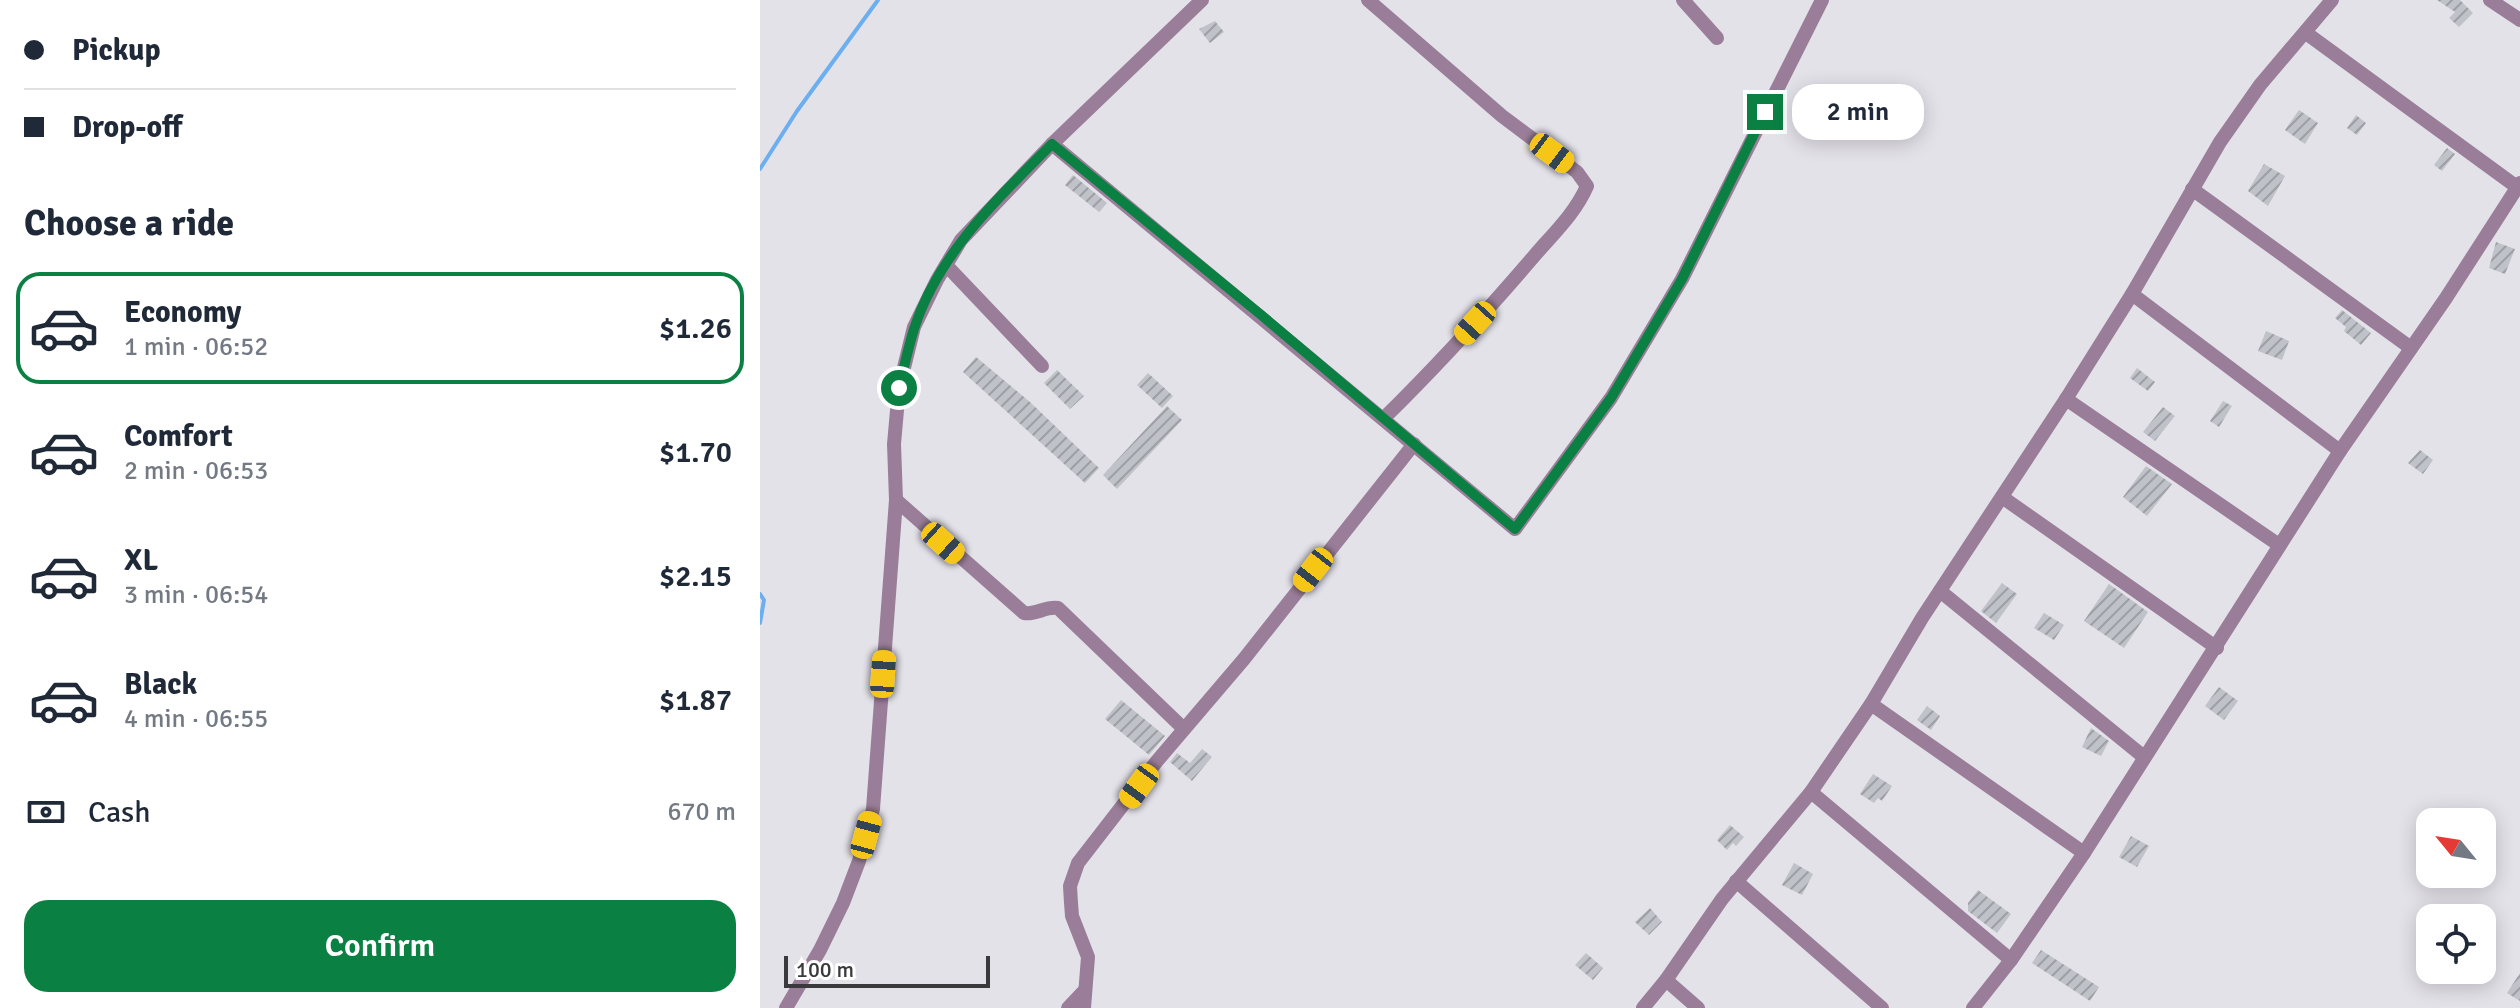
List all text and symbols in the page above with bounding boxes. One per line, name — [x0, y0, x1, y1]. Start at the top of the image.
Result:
text: Pickup — [72, 32, 161, 69]
callout: 2 min — [1793, 84, 1925, 140]
route end — [1747, 94, 1783, 130]
text: 2 min — [1827, 96, 1889, 128]
text: Drop-off — [72, 109, 182, 146]
car — [1526, 129, 1578, 177]
text: Choose a ride — [24, 201, 234, 246]
icon: car — [28, 292, 100, 364]
text: Economy — [124, 294, 241, 331]
car — [1450, 297, 1500, 349]
text: $1.26 — [659, 310, 732, 347]
text: 1 min · 06:52 — [124, 331, 268, 363]
route start — [881, 370, 917, 406]
icon: car — [28, 416, 100, 488]
text: Comfort — [124, 418, 233, 455]
text: $1.70 — [659, 434, 732, 471]
text: 2 min · 06:53 — [124, 455, 268, 487]
car — [917, 518, 969, 568]
icon: car — [28, 540, 100, 612]
text: XL — [124, 542, 158, 579]
car — [1289, 544, 1337, 596]
text: $2.15 — [659, 558, 732, 595]
text: 3 min · 06:54 — [124, 579, 268, 611]
car — [869, 649, 897, 699]
icon: car — [28, 664, 100, 736]
text: Black — [124, 666, 197, 703]
text: $1.87 — [659, 682, 732, 719]
text: 4 min · 06:55 — [124, 703, 268, 735]
car — [1115, 760, 1163, 812]
icon: cash — [24, 790, 68, 834]
text: Cash — [88, 794, 151, 831]
text: 670 m — [667, 796, 736, 828]
north arrow — [2416, 808, 2496, 888]
map controls — [2416, 808, 2496, 984]
car — [848, 809, 884, 861]
button: Confirm — [24, 900, 736, 992]
button: locate — [2416, 904, 2496, 984]
scale bar — [784, 952, 990, 988]
text: 100 m — [796, 956, 854, 983]

